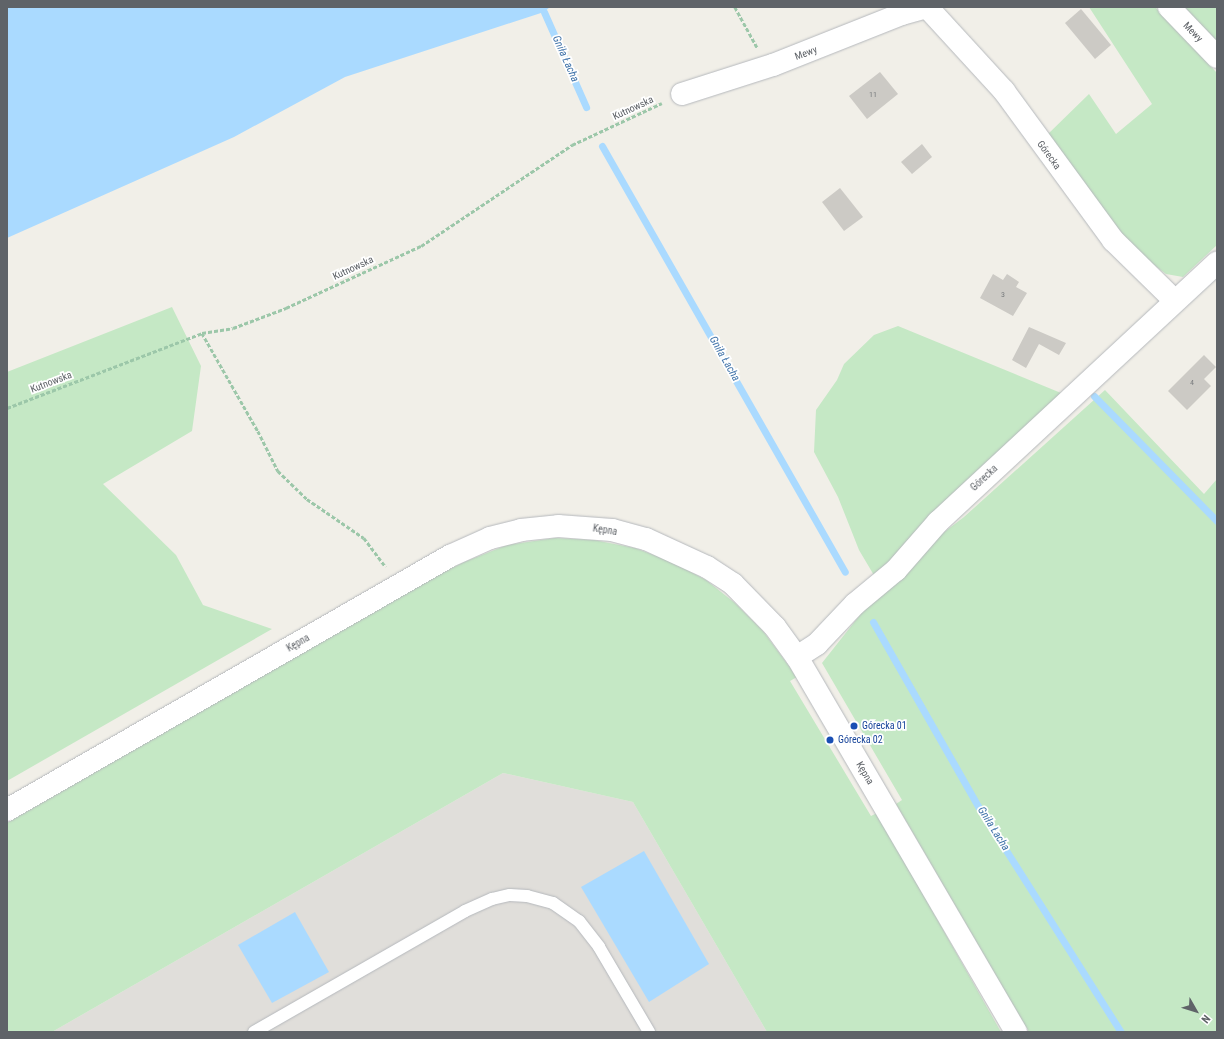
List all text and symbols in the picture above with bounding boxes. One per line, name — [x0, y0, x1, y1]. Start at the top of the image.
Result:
street label: Mewy — [1181, 20, 1205, 44]
water label: Gniła Łacha — [549, 34, 581, 84]
street label: Mewy — [793, 43, 819, 63]
house number: 11 — [869, 90, 877, 100]
street label: Kutnowska — [611, 93, 655, 123]
street label: Górecka — [1035, 138, 1063, 172]
street label: Kutnowska — [331, 253, 375, 283]
house number: 3 — [1001, 290, 1005, 300]
water label: Gniła Łacha — [706, 334, 742, 384]
street label: Kutnowska — [29, 369, 73, 395]
house number: 4 — [1190, 378, 1194, 388]
street label: Górecka — [968, 463, 1000, 493]
street label: Kępna — [592, 522, 618, 538]
street label: Kępna — [284, 632, 312, 654]
place label: Górecka 01 — [862, 720, 907, 732]
marker: Górecka 01 — [849, 721, 859, 731]
place label: Górecka 02 — [838, 734, 883, 746]
marker: Górecka 02 — [825, 735, 835, 745]
street label: Kępna — [854, 759, 876, 787]
water label: Gniła Łacha — [974, 804, 1012, 854]
north arrow — [1176, 991, 1216, 1031]
text: N — [1199, 1012, 1213, 1026]

